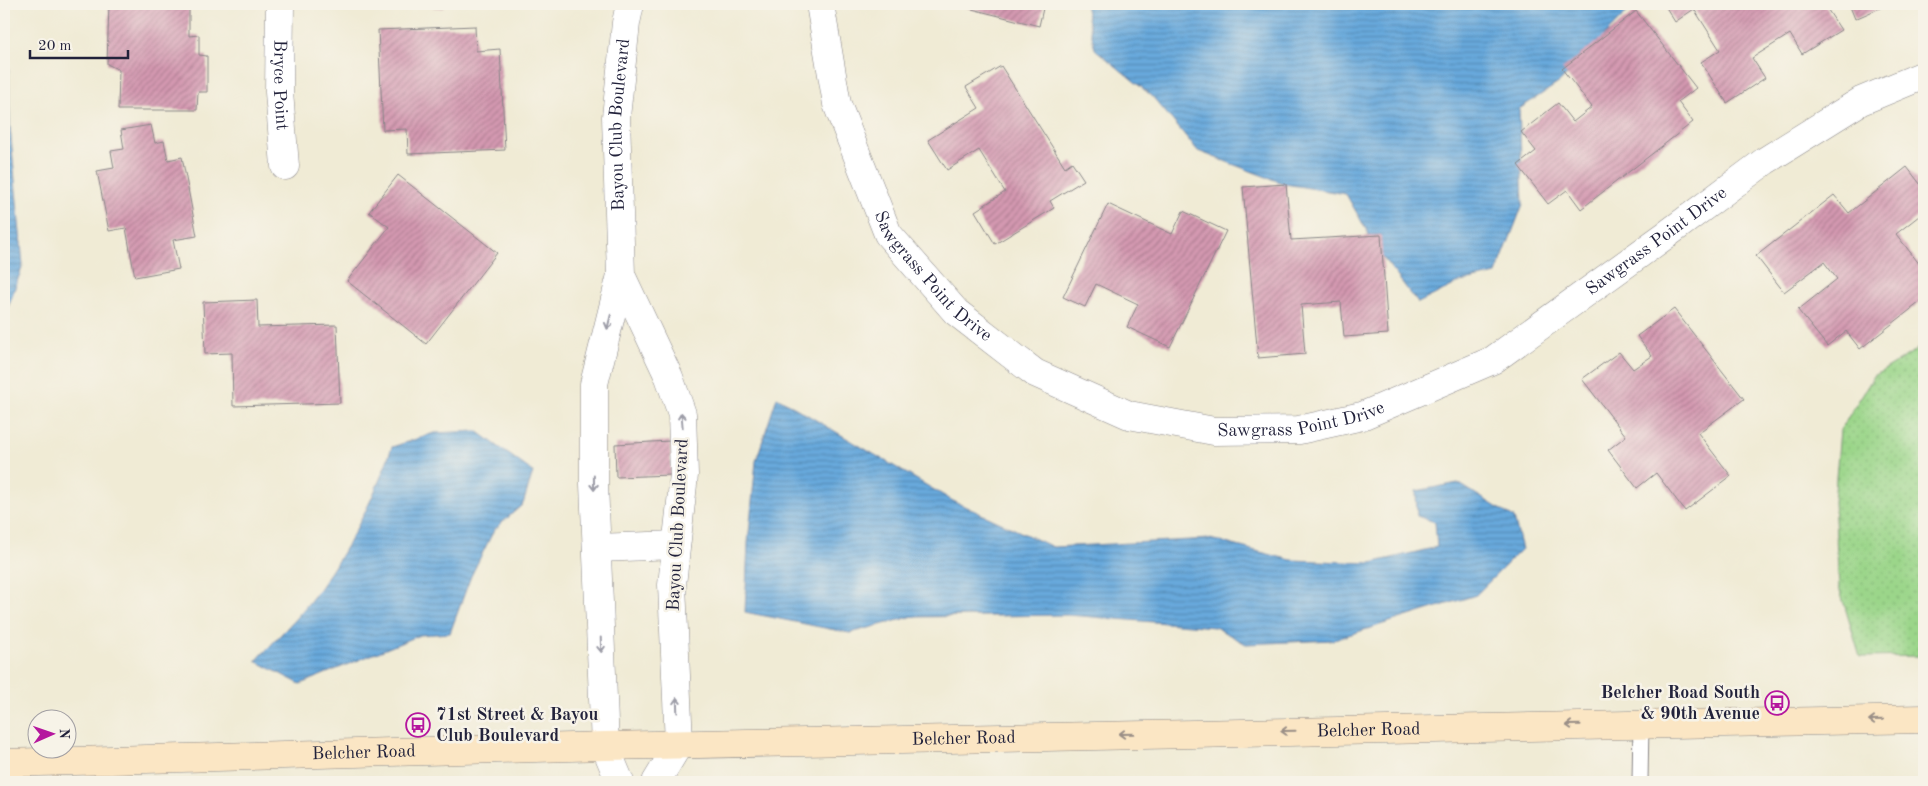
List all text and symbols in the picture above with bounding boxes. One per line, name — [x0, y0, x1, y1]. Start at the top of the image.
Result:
scale bar — [30, 28, 128, 60]
street label: Bayou Club Boulevard — [607, 38, 633, 211]
text: 20 m — [38, 39, 72, 54]
street label: Bryce Point — [270, 39, 291, 131]
street label: Sawgrass Point Drive — [1583, 184, 1730, 299]
street label: Sawgrass Point Drive — [871, 208, 995, 345]
one-way arrow — [604, 314, 613, 330]
street label: Sawgrass Point Drive — [1217, 398, 1387, 440]
one-way arrow — [677, 413, 686, 429]
street label: Bayou Club Boulevard — [664, 438, 692, 612]
one-way arrow — [590, 475, 599, 491]
one-way arrow — [596, 637, 605, 653]
place label: Belcher Road South & 90th Avenue — [1600, 684, 1760, 723]
bus stop icon: Belcher Road South & 90th Avenue — [1764, 690, 1790, 716]
one-way arrow — [672, 697, 681, 713]
place label: 71st Street & Bayou Club Boulevard — [436, 706, 599, 745]
north arrow — [28, 708, 78, 758]
bus stop icon: 71st Street & Bayou Club Boulevard — [405, 712, 431, 738]
one-way arrow — [1868, 715, 1884, 725]
street label: Belcher Road — [1316, 720, 1421, 740]
one-way arrow — [1565, 720, 1582, 730]
one-way arrow — [1280, 726, 1296, 736]
text: N — [57, 728, 71, 739]
street label: Belcher Road — [911, 729, 1016, 749]
one-way arrow — [1118, 730, 1134, 739]
street label: Belcher Road — [312, 742, 416, 763]

